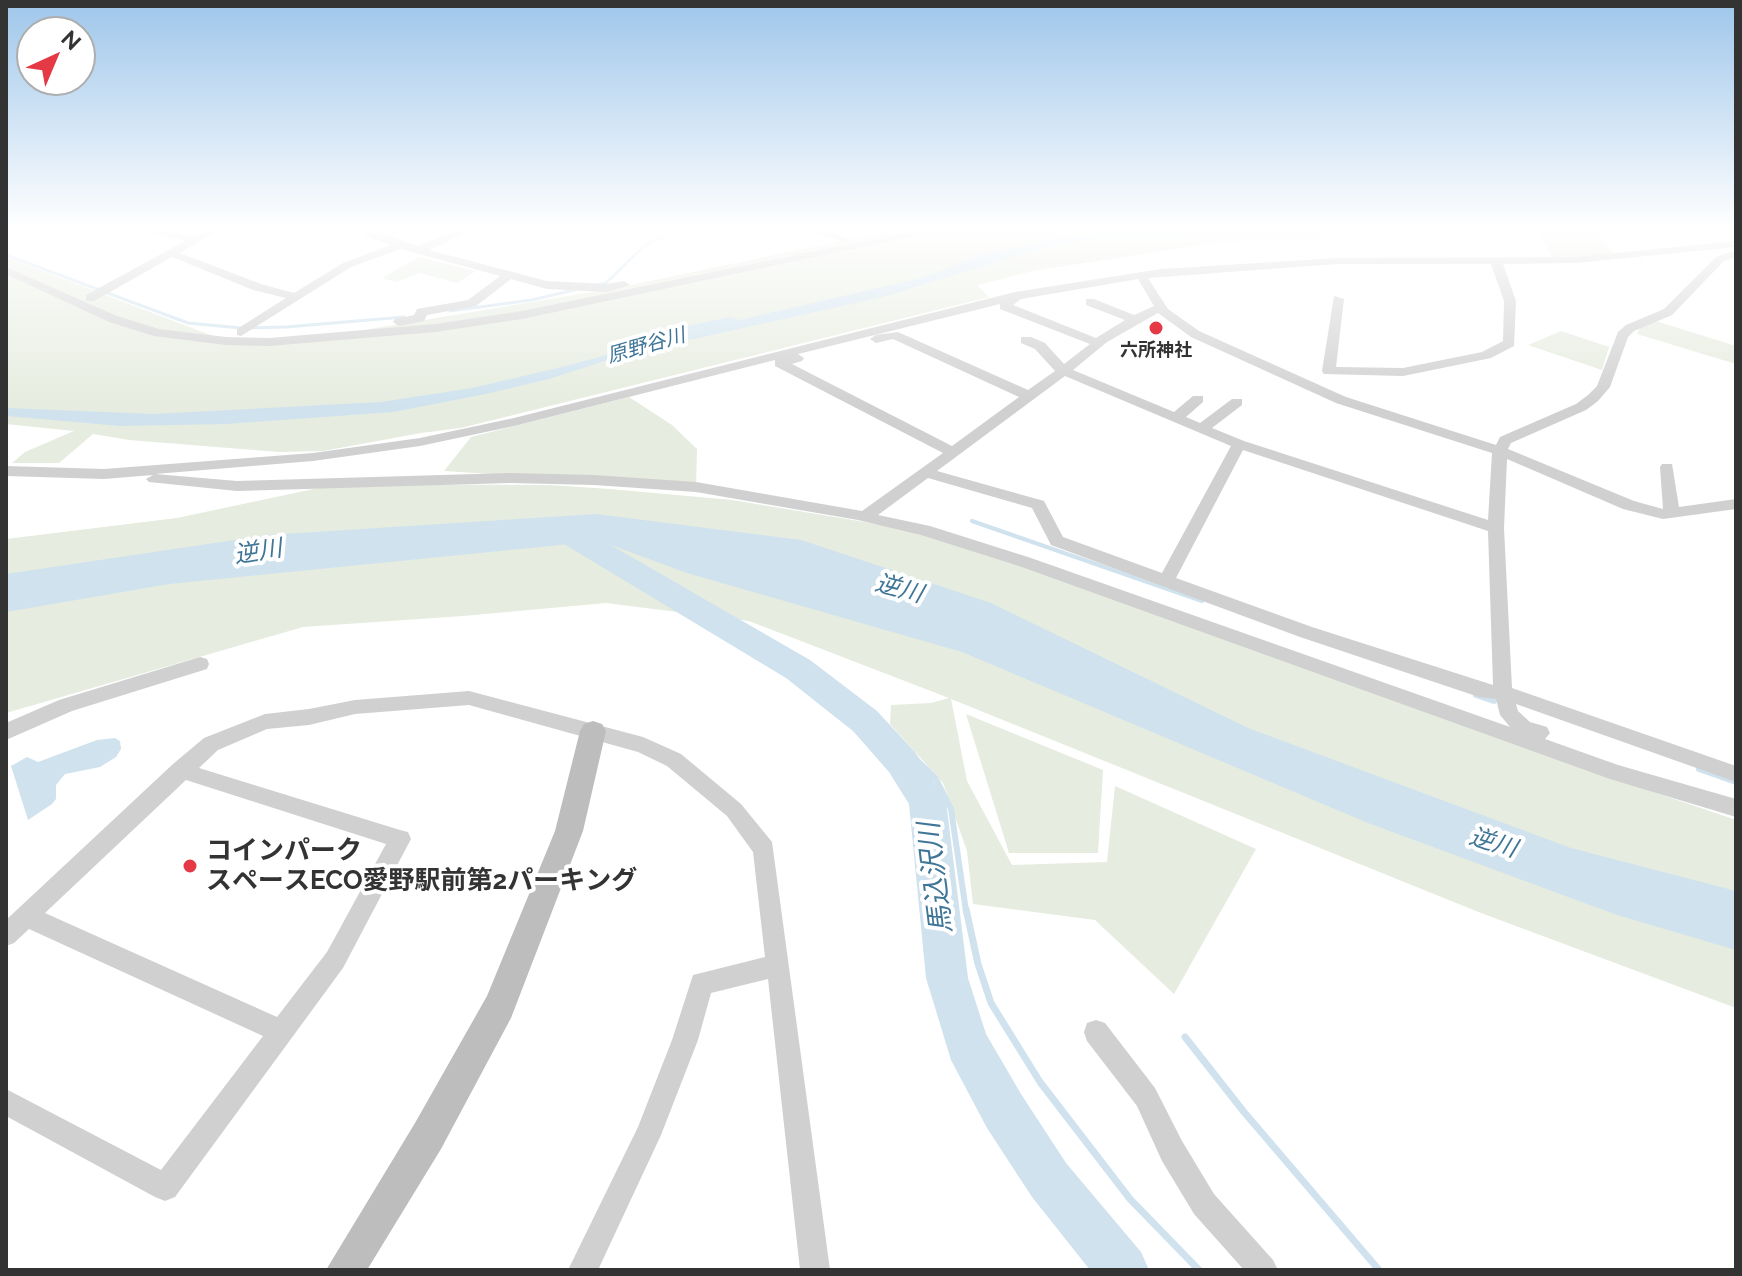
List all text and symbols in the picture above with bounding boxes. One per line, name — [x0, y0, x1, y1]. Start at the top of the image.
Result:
north arrow — [16, 16, 96, 96]
text: N — [56, 25, 86, 55]
marker: 六所神社 — [1147, 319, 1165, 337]
water label: 原野谷川 — [604, 323, 688, 369]
place label: 六所神社 — [1120, 340, 1192, 362]
water label: 逆川 — [232, 534, 284, 570]
water label: 逆川 — [872, 569, 926, 609]
water label: 馬込沢川 — [913, 820, 959, 936]
water label: 逆川 — [1466, 822, 1520, 864]
place label: コインパーク スペースECO愛野駅前第2パーキング — [206, 835, 637, 896]
marker: コインパーク スペースECO愛野駅前第2パーキング — [181, 857, 199, 875]

